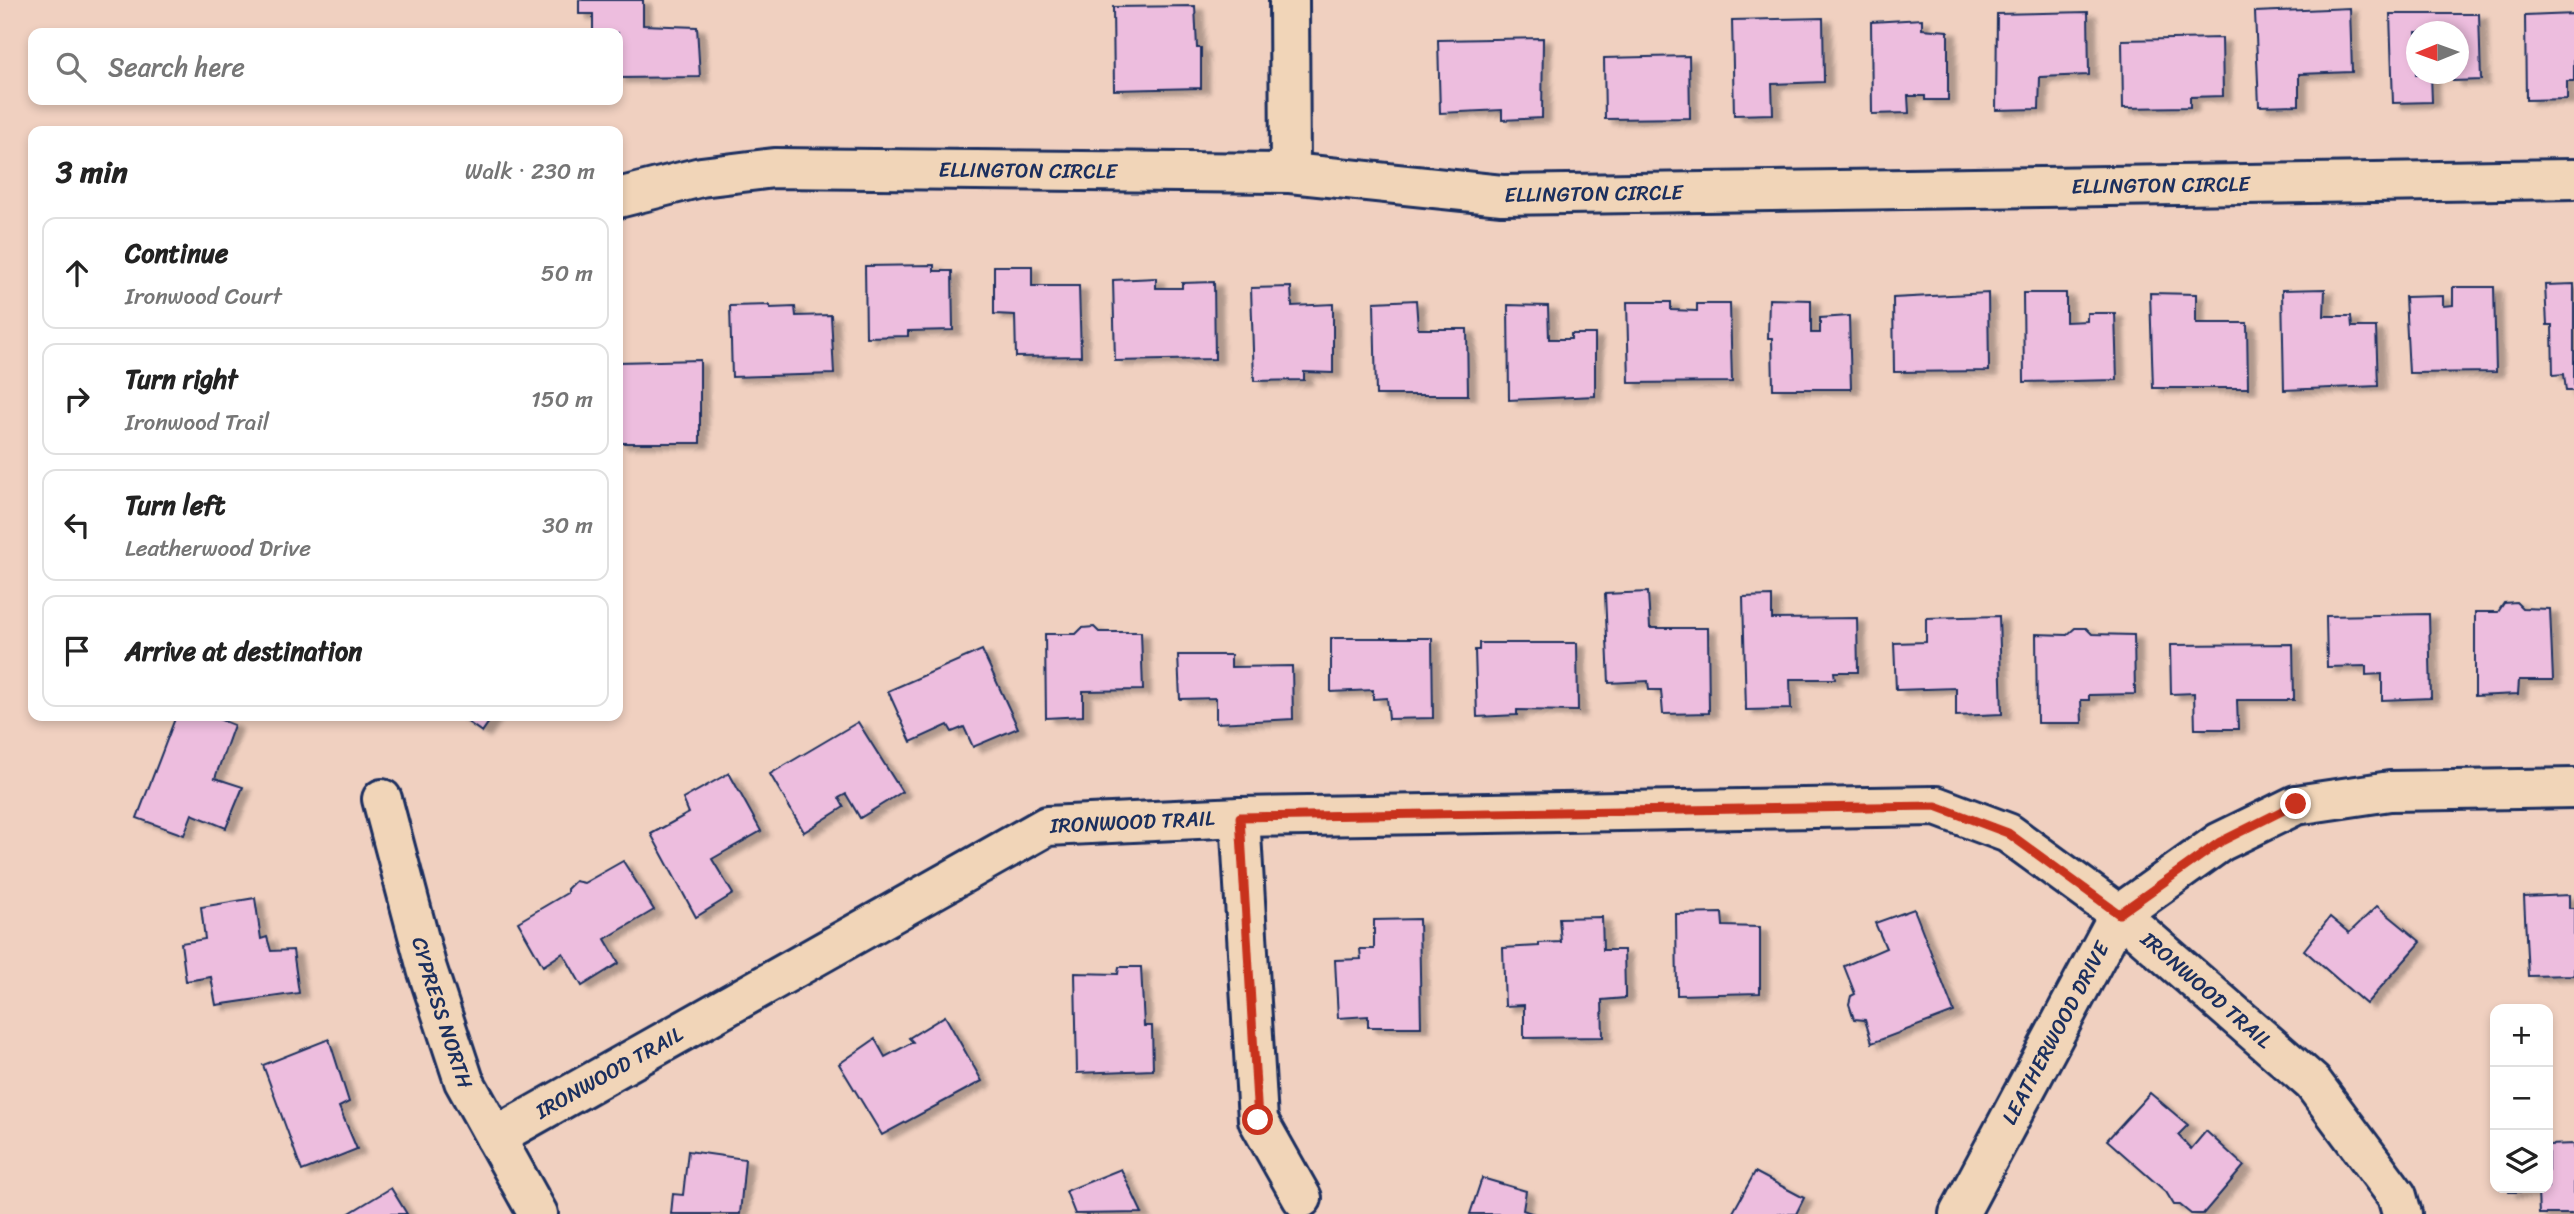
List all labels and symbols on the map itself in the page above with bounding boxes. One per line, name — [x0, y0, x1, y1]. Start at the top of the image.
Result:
north arrow — [2406, 21, 2469, 84]
street label: ELLINGTON CIRCLE — [938, 151, 1119, 190]
street label: ELLINGTON CIRCLE — [2071, 165, 2251, 206]
street label: ELLINGTON CIRCLE — [1504, 173, 1685, 214]
route end — [2280, 788, 2311, 819]
street label: IRONWOOD TRAIL — [1048, 799, 1216, 845]
street label: IRONWOOD TRAIL — [2131, 921, 2281, 1059]
street label: CYPRESS NORTH — [400, 933, 484, 1094]
street label: LEATHERWOOD DRIVE — [1991, 933, 2121, 1132]
street label: IRONWOOD TRAIL — [527, 1016, 691, 1130]
route start — [1242, 1104, 1273, 1135]

